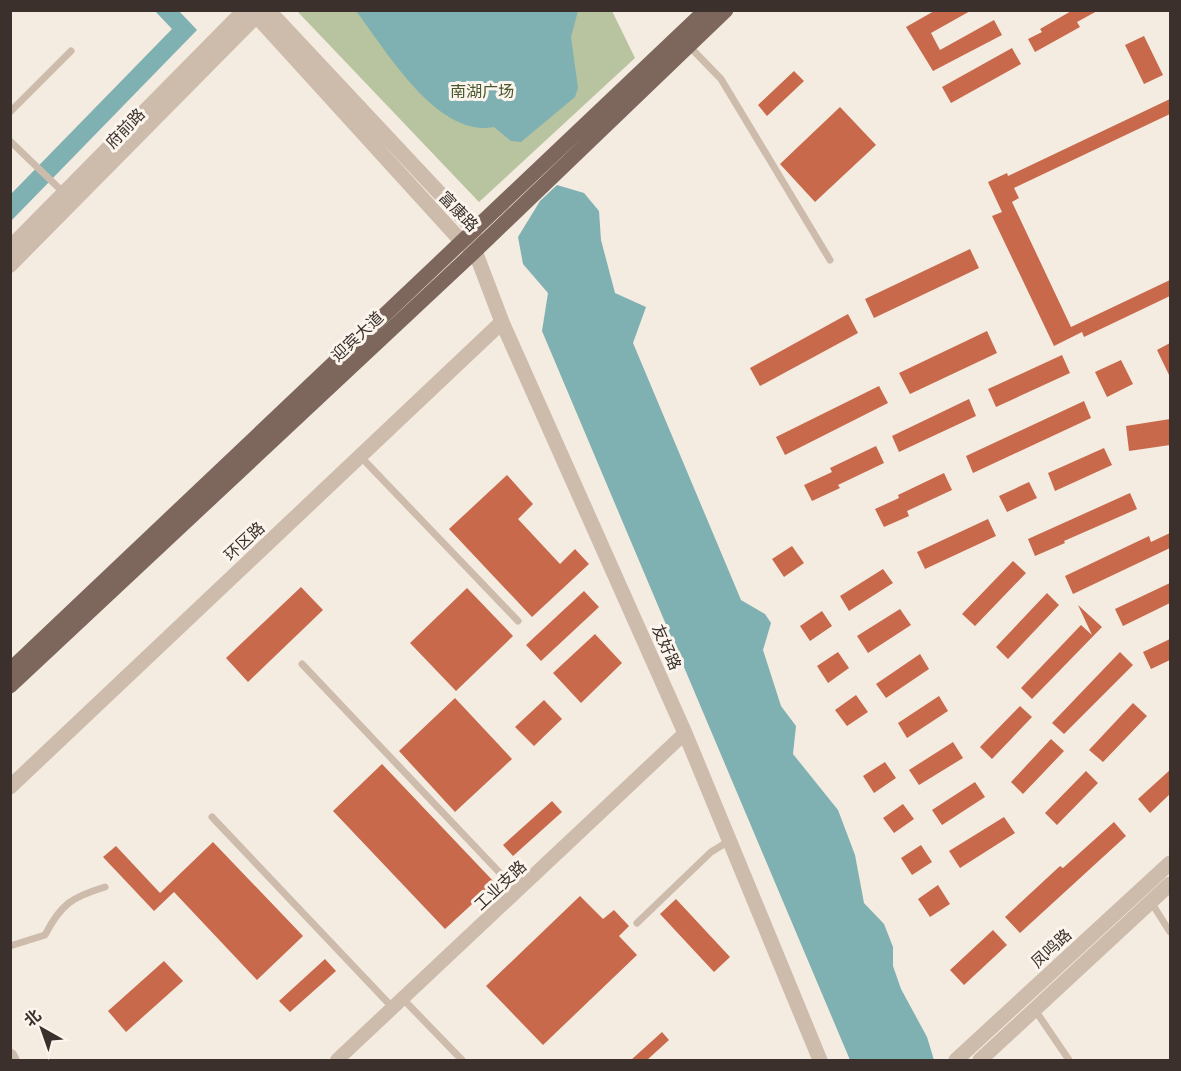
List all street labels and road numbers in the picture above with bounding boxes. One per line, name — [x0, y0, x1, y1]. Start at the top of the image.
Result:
street label: 府前路 — [100, 103, 150, 153]
street label: 富康路 — [434, 186, 484, 236]
street label: 迎宾大道 — [326, 306, 388, 366]
street label: 环区路 — [219, 517, 269, 565]
street label: 友好路 — [647, 621, 687, 673]
street label: 工业支路 — [469, 855, 531, 915]
street label: 凤鸣路 — [1026, 924, 1076, 972]

